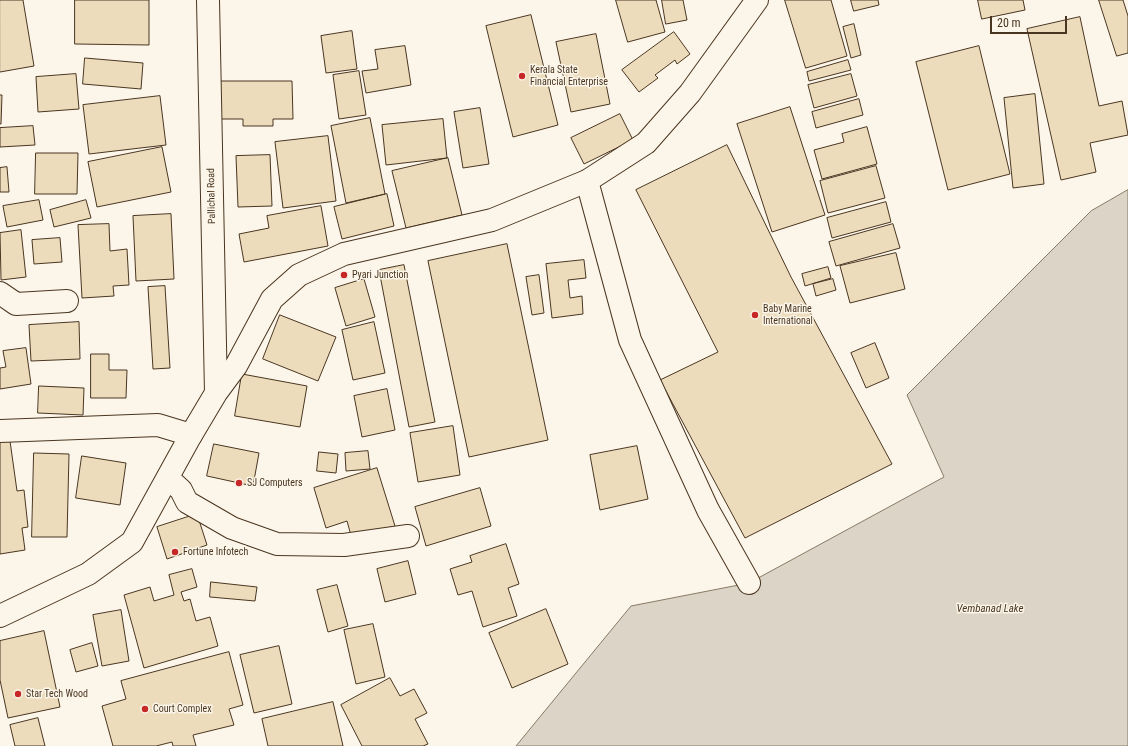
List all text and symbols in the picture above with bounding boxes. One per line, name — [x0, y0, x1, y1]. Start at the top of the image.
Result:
scale bar — [992, 8, 1069, 34]
text: 20 m — [997, 16, 1021, 30]
place label: Kerala State Financial Enterprise — [530, 64, 608, 88]
marker: Kerala State Financial Enterprise — [517, 71, 527, 81]
street label: Pallichal Road — [206, 168, 218, 224]
place label: Pyari Junction — [352, 269, 408, 281]
marker: Pyari Junction — [339, 270, 349, 280]
place label: Baby Marine International — [763, 303, 813, 326]
marker: Baby Marine International — [750, 310, 760, 320]
place label: SJ Computers — [247, 477, 303, 489]
marker: SJ Computers — [234, 478, 244, 488]
place label: Fortune Infotech — [183, 546, 248, 558]
marker: Fortune Infotech — [170, 547, 180, 557]
water label: Vembanad Lake — [956, 602, 1024, 616]
place label: Star Tech Wood — [26, 688, 88, 700]
marker: Star Tech Wood — [13, 689, 23, 699]
place label: Court Complex — [153, 703, 212, 715]
marker: Court Complex — [140, 704, 150, 714]

